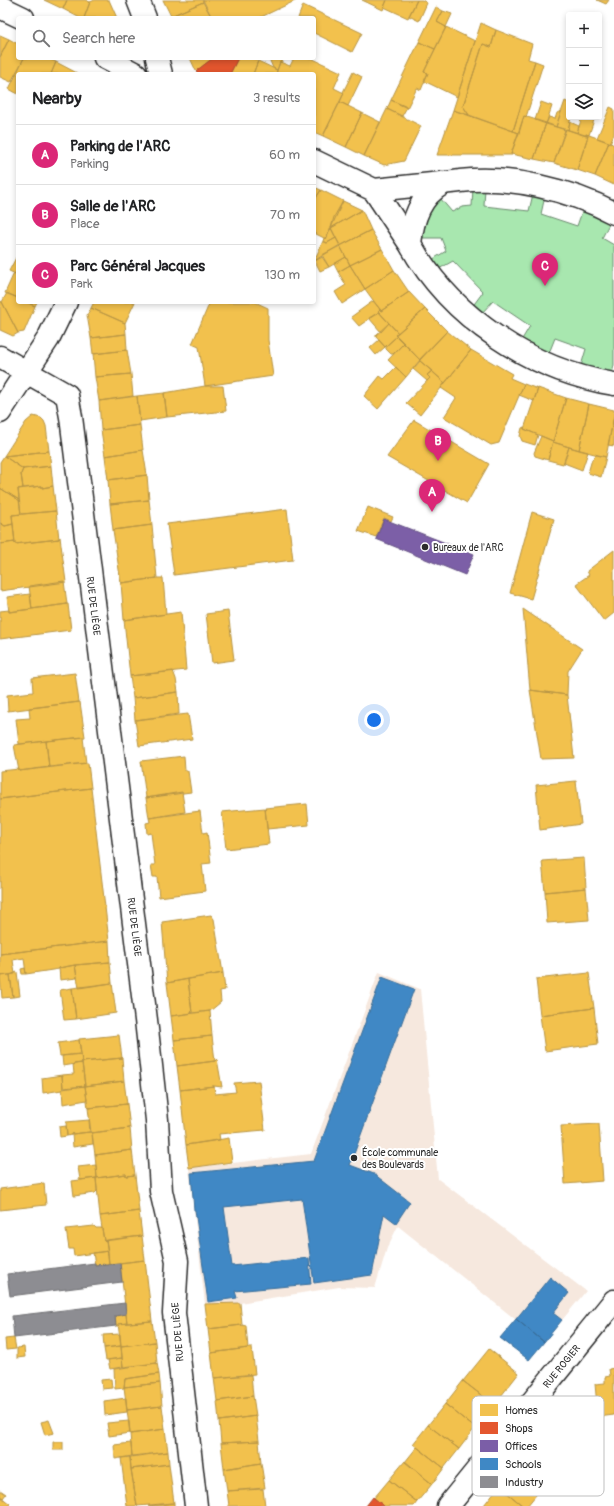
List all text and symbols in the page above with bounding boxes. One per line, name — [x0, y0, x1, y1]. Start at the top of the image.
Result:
map controls — [566, 12, 602, 120]
button: + — [566, 12, 602, 48]
search box — [16, 16, 316, 60]
icon: search — [30, 27, 52, 49]
text: Search here — [62, 29, 135, 48]
button: − — [566, 48, 602, 84]
button: layers — [566, 84, 602, 120]
text: Nearby — [32, 88, 81, 109]
text: 3 results — [253, 90, 300, 106]
text: Parking de l'ARC — [70, 137, 170, 156]
text: A — [41, 147, 49, 163]
text: 60 m — [269, 147, 300, 163]
text: Parking — [70, 156, 109, 172]
text: Salle de l'ARC — [70, 197, 156, 216]
text: B — [41, 207, 49, 223]
text: 70 m — [270, 207, 300, 223]
text: Place — [70, 216, 99, 232]
pin: C — [532, 253, 558, 286]
text: Parc Général Jacques — [70, 257, 205, 276]
text: C — [41, 267, 49, 283]
text: 130 m — [264, 267, 300, 283]
text: Park — [70, 276, 93, 292]
pin: B — [425, 428, 451, 461]
pin: A — [419, 479, 445, 512]
marker: Bureaux de l'ARC — [420, 542, 430, 552]
place label: Bureaux de l'ARC — [433, 542, 504, 554]
street label: RUE DE LIÈGE — [83, 576, 104, 636]
your location — [364, 710, 384, 730]
street label: RUE DE LIÈGE — [124, 897, 145, 957]
place label: École communale des Boulevards — [362, 1146, 438, 1171]
marker: École communale des Boulevards — [349, 1153, 359, 1163]
street label: RUE DE LIÈGE — [168, 1302, 187, 1362]
street label: RUE ROGIER — [541, 1342, 583, 1391]
legend — [472, 1396, 604, 1496]
text: Homes — [505, 1404, 538, 1417]
text: Shops — [505, 1422, 533, 1435]
text: Offices — [505, 1440, 537, 1453]
text: Schools — [505, 1458, 542, 1471]
text: Industry — [505, 1476, 544, 1489]

